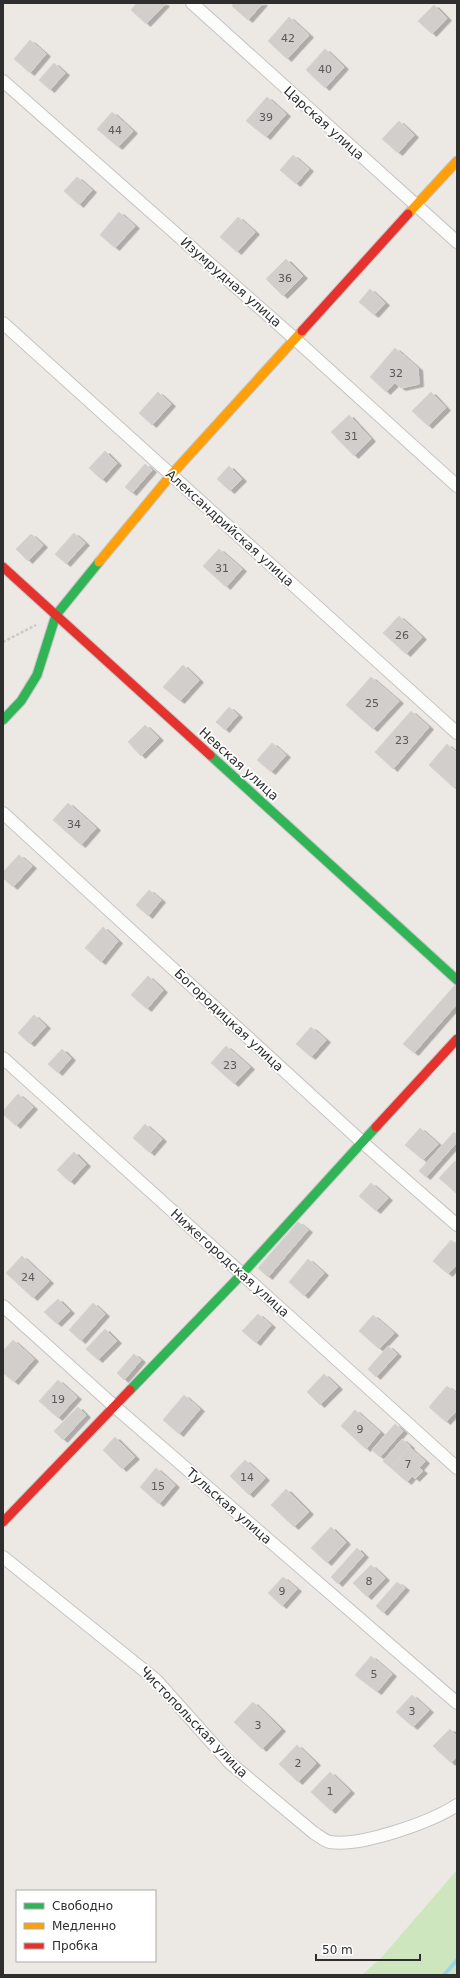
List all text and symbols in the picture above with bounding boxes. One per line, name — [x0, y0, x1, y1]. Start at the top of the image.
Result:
house number: 42 — [281, 32, 295, 45]
house number: 40 — [318, 63, 332, 76]
street label: Царская улица — [281, 83, 367, 163]
house number: 39 — [259, 111, 273, 124]
house number: 44 — [108, 124, 122, 137]
street label: Изумрудная улица — [177, 234, 285, 330]
house number: 36 — [278, 272, 292, 285]
house number: 32 — [389, 367, 403, 380]
house number: 31 — [344, 430, 358, 443]
street label: Александрийская улица — [163, 467, 297, 589]
house number: 31 — [215, 562, 229, 575]
house number: 26 — [395, 629, 409, 642]
house number: 25 — [365, 697, 379, 710]
street label: Невская улица — [196, 724, 282, 804]
house number: 23 — [395, 734, 409, 747]
house number: 34 — [67, 818, 81, 831]
street label: Богородицкая улица — [172, 966, 286, 1074]
house number: 23 — [223, 1059, 237, 1072]
street label: Нижегородская улица — [168, 1206, 292, 1320]
house number: 24 — [21, 1271, 35, 1284]
house number: 19 — [51, 1393, 65, 1406]
house number: 9 — [357, 1423, 364, 1436]
house number: 7 — [405, 1458, 412, 1471]
street label: Тульская улица — [183, 1464, 275, 1547]
house number: 14 — [240, 1471, 254, 1484]
house number: 15 — [151, 1480, 165, 1493]
house number: 8 — [366, 1575, 373, 1588]
house number: 9 — [279, 1585, 286, 1598]
street label: Чистопольская улица — [137, 1663, 251, 1781]
house number: 5 — [371, 1668, 378, 1681]
house number: 3 — [409, 1705, 416, 1718]
house number: 3 — [255, 1719, 262, 1732]
house number: 2 — [295, 1757, 302, 1770]
house number: 1 — [327, 1785, 334, 1798]
legend — [16, 1890, 156, 1962]
text: Свободно — [52, 1899, 113, 1913]
text: Медленно — [52, 1919, 116, 1933]
scale bar — [316, 1936, 420, 1962]
text: Пробка — [52, 1939, 98, 1953]
text: 50 m — [322, 1943, 353, 1957]

